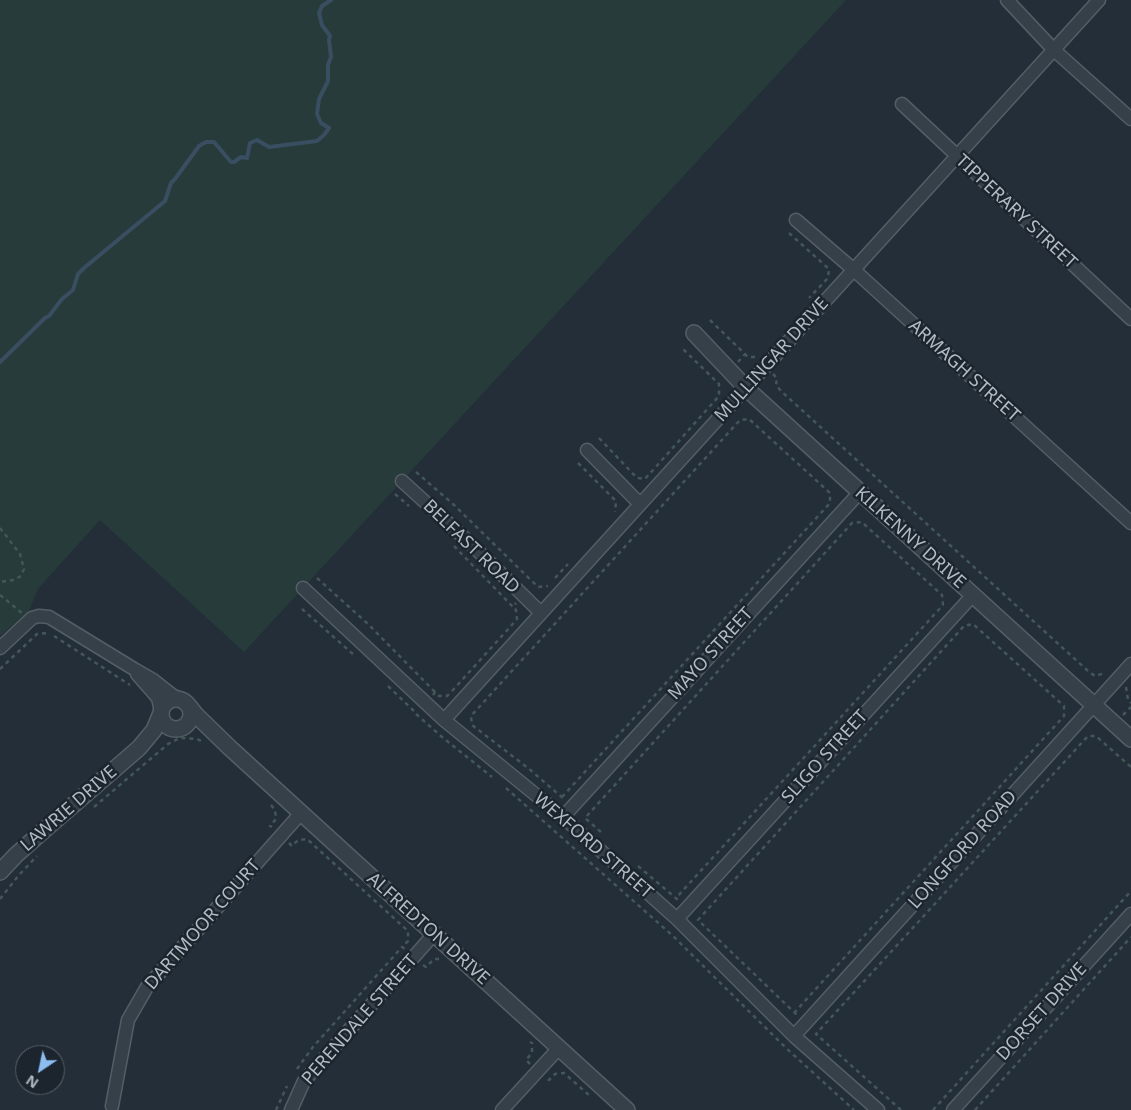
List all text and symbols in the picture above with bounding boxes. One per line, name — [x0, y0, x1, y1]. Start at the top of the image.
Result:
street label: TIPPERARY STREET — [951, 150, 1081, 274]
street label: MULLINGAR DRIVE — [710, 293, 834, 427]
street label: ARMAGH STREET — [904, 315, 1024, 427]
street label: KILKENNY DRIVE — [850, 483, 970, 593]
street label: BELFAST ROAD — [418, 496, 524, 598]
street label: MAYO STREET — [664, 604, 758, 704]
street label: SLIGO STREET — [777, 706, 873, 808]
street label: LAWRIE DRIVE — [17, 761, 121, 857]
street label: LONGFORD ROAD — [904, 786, 1022, 914]
street label: WEXFORD STREET — [529, 788, 657, 904]
street label: DARTMOOR COURT — [141, 856, 265, 994]
street label: ALFREDTON DRIVE — [362, 868, 494, 990]
street label: PERENDALE STREET — [298, 951, 422, 1089]
street label: DORSET DRIVE — [992, 959, 1092, 1065]
north arrow — [15, 1045, 65, 1095]
text: N — [22, 1071, 42, 1093]

